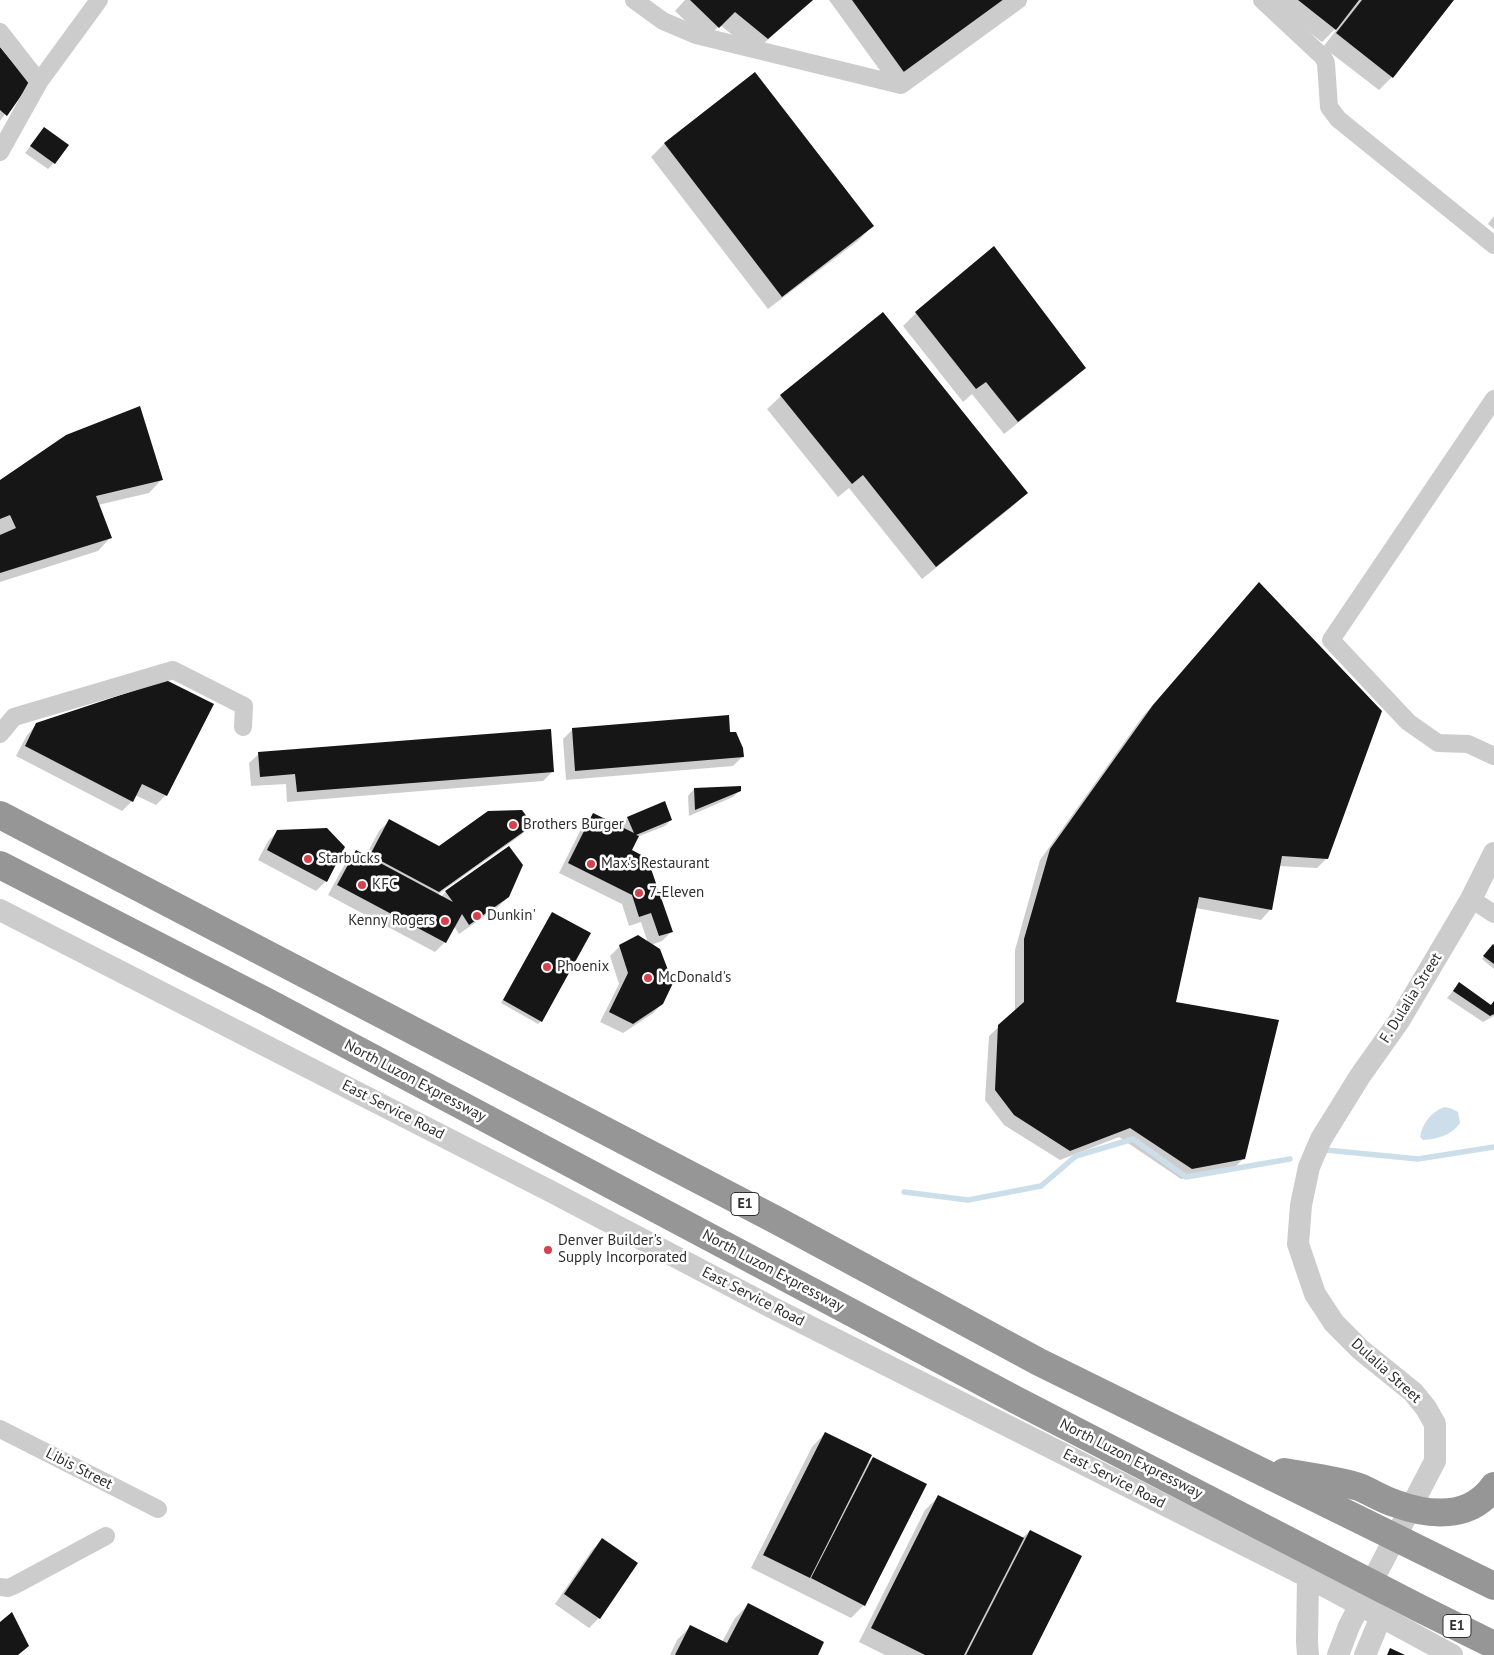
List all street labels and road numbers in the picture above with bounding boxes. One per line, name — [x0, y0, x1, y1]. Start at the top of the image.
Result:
street label: F. Dulalia Street — [1376, 950, 1446, 1046]
street label: North Luzon Expressway — [341, 1036, 489, 1126]
street label: East Service Road — [339, 1076, 447, 1144]
road number: E1 — [731, 1192, 759, 1216]
street label: North Luzon Expressway — [699, 1226, 847, 1316]
street label: East Service Road — [699, 1263, 807, 1331]
street label: Dulalia Street — [1347, 1335, 1425, 1407]
street label: North Luzon Expressway — [1057, 1415, 1205, 1503]
street label: Libis Street — [43, 1445, 115, 1493]
street label: East Service Road — [1060, 1445, 1168, 1513]
road number: E1 — [1443, 1614, 1471, 1638]

